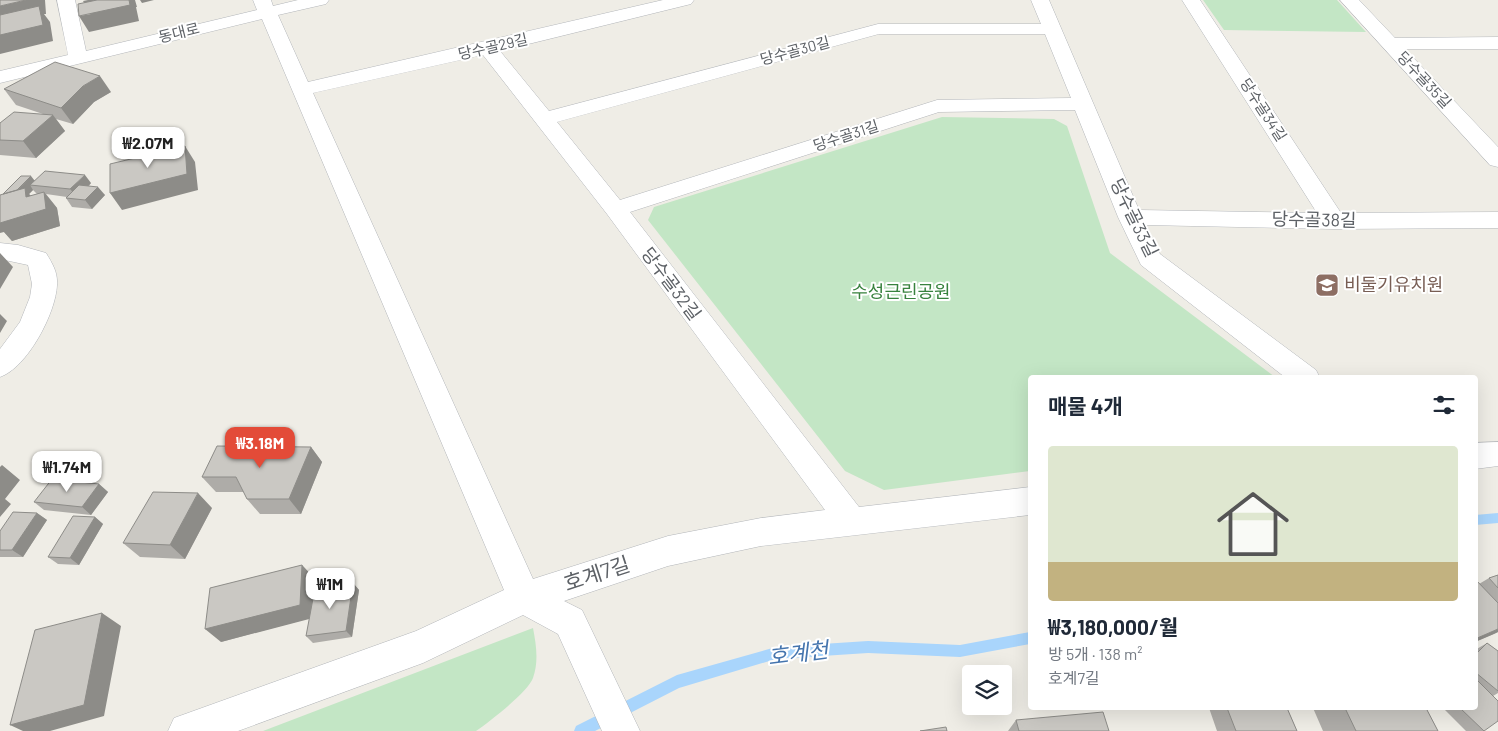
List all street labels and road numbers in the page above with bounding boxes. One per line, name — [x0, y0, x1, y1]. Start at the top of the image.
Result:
street label: 동대로 — [156, 18, 201, 46]
street label: 당수골29길 — [456, 29, 529, 63]
street label: 당수골30길 — [758, 32, 832, 68]
street label: 당수골35길 — [1394, 47, 1455, 111]
street label: 당수골34길 — [1237, 75, 1291, 144]
street label: 당수골31길 — [811, 116, 881, 154]
street label: 당수골33길 — [1106, 175, 1163, 260]
street label: 당수골38길 — [1271, 207, 1357, 231]
street label: 당수골32길 — [637, 243, 706, 324]
street label: 호계7길 — [560, 550, 633, 595]

